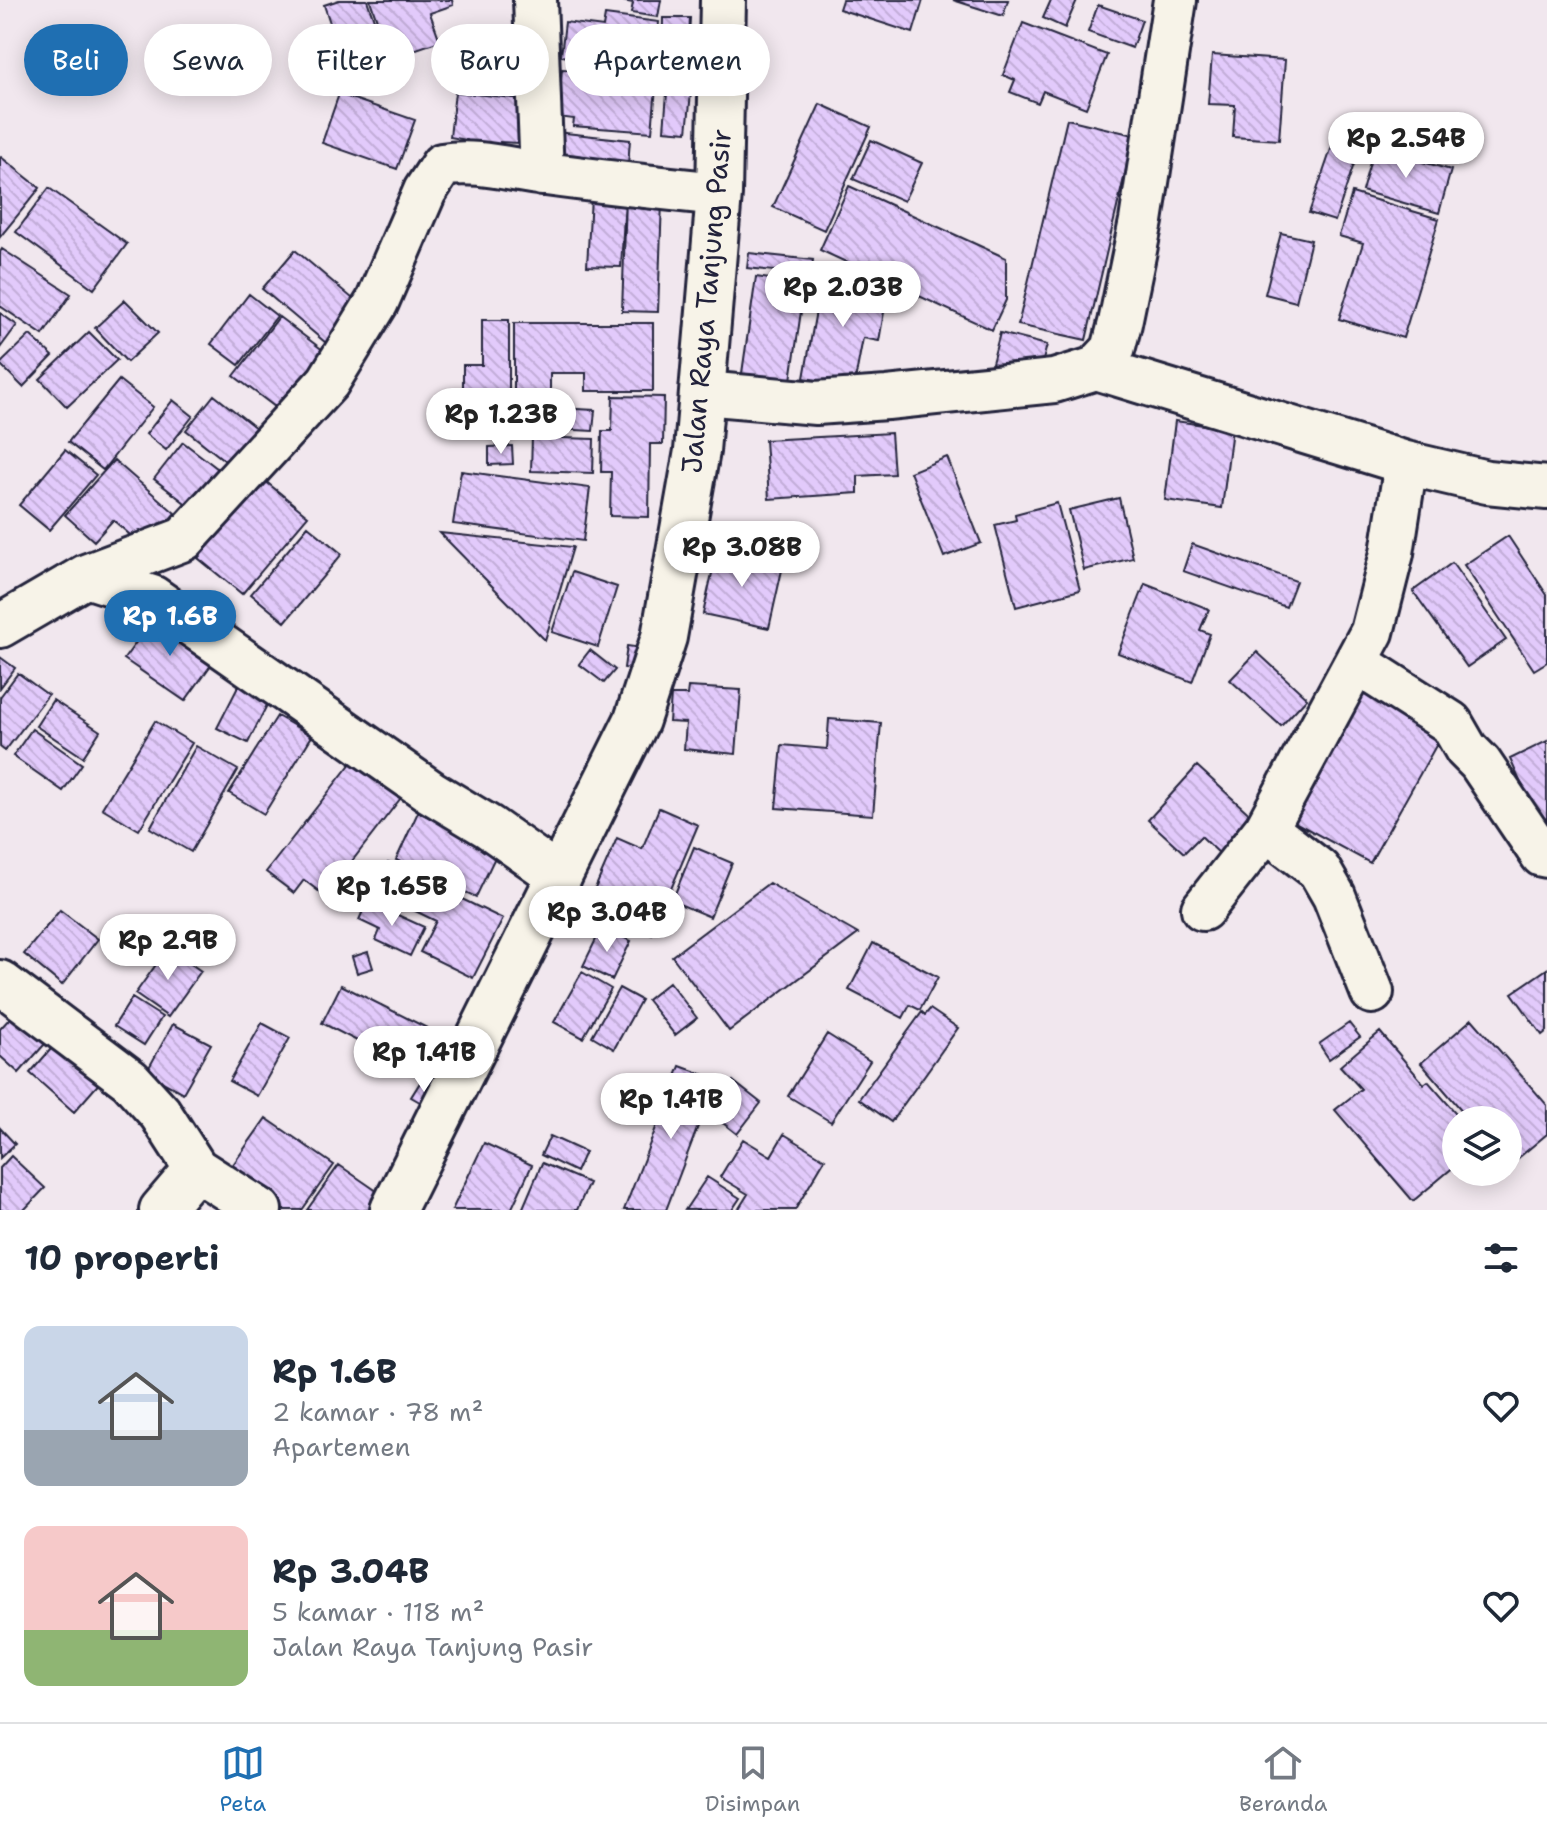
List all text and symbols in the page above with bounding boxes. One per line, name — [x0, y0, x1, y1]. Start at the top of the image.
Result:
chip: Beli — [24, 24, 128, 96]
chip: Sewa — [144, 24, 272, 96]
chip: Filter — [288, 24, 415, 96]
chip: Baru — [431, 24, 549, 96]
chip: Apartemen — [565, 24, 770, 96]
pin: Rp 2.54B — [1323, 112, 1489, 180]
text: Rp 2.54B — [1346, 120, 1466, 155]
street label: Jalan Raya Tanjung Pasir — [672, 127, 740, 475]
pin: Rp 2.03B — [760, 261, 926, 329]
text: Rp 2.03B — [783, 269, 903, 304]
pin: Rp 1.23B — [418, 388, 584, 456]
text: Rp 1.23B — [444, 396, 558, 431]
pin: Rp 3.08B — [659, 521, 825, 589]
text: Rp 3.08B — [682, 529, 802, 564]
pin: Rp 1.6B — [96, 590, 244, 658]
text: Rp 1.6B — [122, 598, 218, 633]
pin: Rp 1.65B — [309, 860, 475, 928]
text: Rp 1.65B — [336, 868, 448, 903]
pin: Rp 3.04B — [524, 886, 690, 954]
text: Rp 3.04B — [547, 894, 667, 929]
pin: Rp 2.9B — [94, 914, 242, 982]
text: Rp 2.9B — [118, 922, 218, 957]
pin: Rp 1.41B — [341, 1026, 507, 1094]
text: Rp 1.41B — [372, 1034, 476, 1069]
pin: Rp 1.41B — [588, 1073, 754, 1141]
text: Rp 1.41B — [619, 1081, 723, 1116]
map controls — [1442, 1106, 1522, 1186]
button: layers — [1442, 1106, 1522, 1186]
text: 10 properti — [24, 1235, 219, 1281]
icon: filters — [1479, 1236, 1523, 1280]
text: Rp 1.6B — [272, 1348, 397, 1394]
icon: home — [88, 1358, 184, 1454]
icon: heart — [1479, 1384, 1523, 1428]
text: 2 kamar · 78 m² — [272, 1394, 483, 1429]
text: Apartemen — [272, 1429, 411, 1464]
text: Rp 3.04B — [272, 1548, 429, 1594]
icon: home — [88, 1558, 184, 1654]
icon: heart — [1479, 1584, 1523, 1628]
text: 5 kamar · 118 m² — [272, 1594, 484, 1629]
text: Jalan Raya Tanjung Pasir — [272, 1629, 593, 1664]
tab: Peta — [219, 1741, 266, 1818]
tab: Disimpan — [705, 1741, 800, 1818]
tab: Beranda — [1239, 1741, 1328, 1818]

